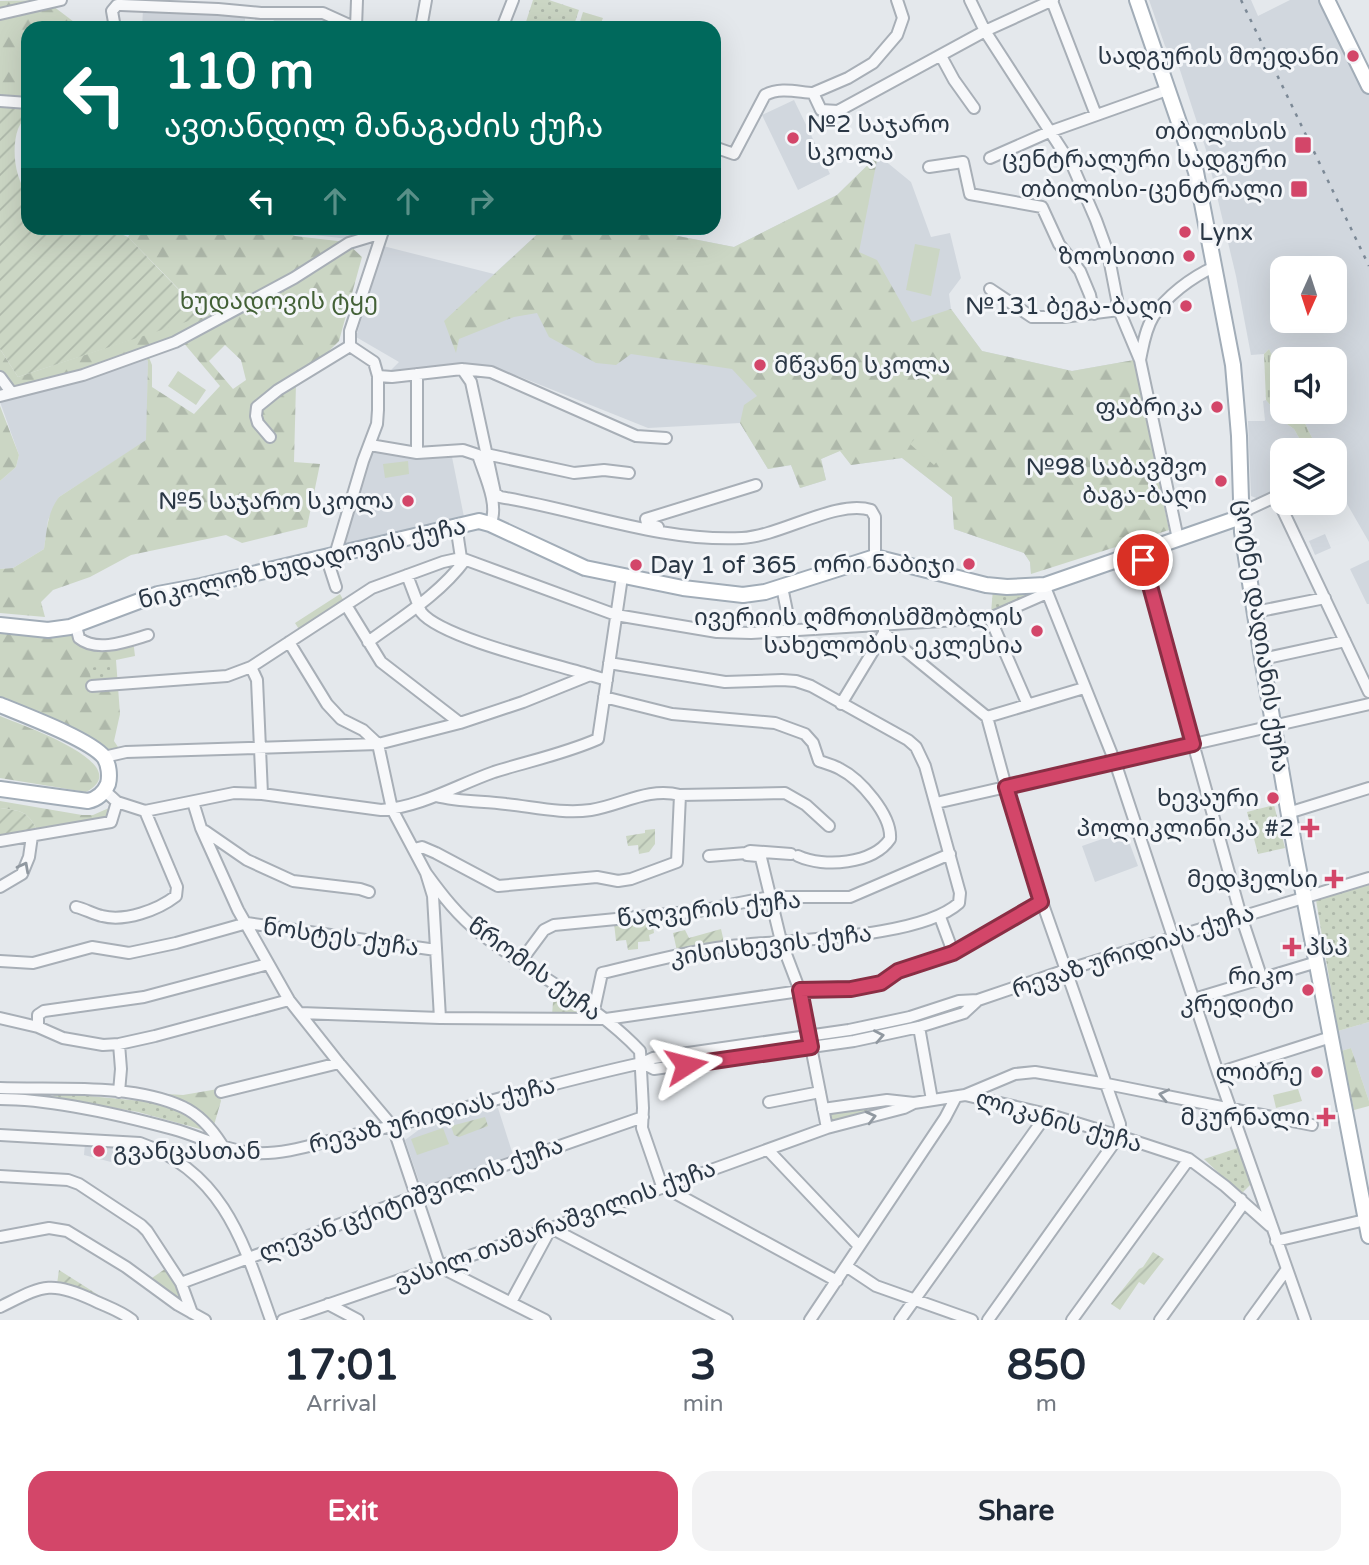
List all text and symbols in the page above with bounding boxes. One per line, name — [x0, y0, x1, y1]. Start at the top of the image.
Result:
place label: სადგურის მოედანი — [1098, 42, 1339, 71]
text: 110 m — [164, 43, 314, 102]
marker: სადგურის მოედანი — [1345, 48, 1361, 64]
icon: left — [49, 49, 140, 140]
text: ავთანდილ მანაგაძის ქუჩა — [164, 108, 603, 146]
place label: №2 საჯარო სკოლა — [807, 110, 950, 167]
place label: თბილისის ცენტრალური სადგური — [1002, 117, 1287, 174]
marker: №2 საჯარო სკოლა — [785, 130, 801, 146]
marker: თბილისის ცენტრალური სადგური — [1293, 135, 1313, 155]
place label: თბილისი-ცენტრალი — [1020, 175, 1283, 204]
marker: თბილისი-ცენტრალი — [1289, 179, 1309, 199]
icon: left — [243, 182, 281, 220]
icon: ahead — [316, 182, 354, 220]
icon: ahead — [389, 182, 427, 220]
icon: right — [462, 182, 500, 220]
place label: Lynx — [1199, 218, 1253, 247]
marker: Lynx — [1177, 224, 1193, 240]
place label: ზოოსითი — [1058, 242, 1175, 271]
marker: ზოოსითი — [1181, 248, 1197, 264]
north arrow — [1270, 256, 1348, 332]
map controls — [1270, 256, 1347, 515]
park label: ხუდადოვის ტყე — [180, 287, 378, 316]
place label: №131 ბეგა-ბაღი — [965, 292, 1172, 321]
marker: №131 ბეგა-ბაღი — [1178, 298, 1194, 314]
button: sound — [1270, 347, 1347, 424]
place label: მწვანე სკოლა — [774, 351, 951, 380]
marker: მწვანე სკოლა — [752, 357, 768, 373]
place label: ფაბრიკა — [1095, 393, 1203, 422]
marker: ფაბრიკა — [1209, 399, 1225, 415]
button: layers — [1270, 438, 1347, 515]
place label: №98 საბავშვო ბაგა-ბაღი — [1026, 453, 1207, 510]
marker: №98 საბავშვო ბაგა-ბაღი — [1213, 473, 1229, 489]
place label: №5 საჯარო სკოლა — [158, 487, 394, 516]
marker: №5 საჯარო სკოლა — [400, 493, 416, 509]
street label: ცოტნე დადიანის ქუჩა — [1228, 498, 1295, 775]
street label: ნიკოლოზ ხუდადოვის ქუჩა — [136, 512, 469, 615]
pin — [1113, 530, 1173, 590]
icon: arrive — [1124, 541, 1162, 579]
place label: ორი ნაბიჯი — [813, 550, 955, 579]
place label: Day 1 of 365 — [650, 551, 797, 580]
marker: ორი ნაბიჯი — [961, 556, 977, 572]
marker: Day 1 of 365 — [628, 557, 644, 573]
place label: ივერიის ღმრთისმშობლის სახელობის ეკლესია — [694, 603, 1023, 660]
marker: ივერიის ღმრთისმშობლის სახელობის ეკლესია — [1029, 623, 1045, 639]
place label: ხევაური — [1157, 784, 1259, 813]
marker: ხევაური — [1265, 790, 1281, 806]
place label: პოლიკლინიკა #2 — [1076, 814, 1294, 843]
marker: პოლიკლინიკა #2 — [1300, 818, 1320, 838]
one-way arrow — [16, 862, 29, 874]
place label: მედჰელსი — [1187, 865, 1318, 894]
marker: მედჰელსი — [1324, 869, 1344, 889]
street label: წაღვერის ქუჩა — [616, 885, 802, 934]
street label: რევაზ ურიდიას ქუჩა — [1008, 899, 1258, 1004]
street label: წრომის ქუჩა — [462, 911, 607, 1028]
street label: ნოსტეს ქუჩა — [261, 912, 421, 963]
street label: კისისხევის ქუჩა — [669, 919, 874, 972]
place label: პსპ — [1306, 933, 1348, 962]
marker: პსპ — [1284, 939, 1300, 955]
place label: რიკო კრედიტი — [1180, 962, 1294, 1019]
marker: რიკო კრედიტი — [1300, 982, 1316, 998]
position arrow — [649, 1028, 723, 1102]
one-way arrow — [873, 1029, 885, 1044]
place label: ლიბრე — [1215, 1058, 1303, 1087]
marker: ლიბრე — [1309, 1064, 1325, 1080]
street label: რევაზ ურიდიას ქუჩა — [306, 1071, 558, 1160]
street label: ლიკანის ქუჩა — [972, 1084, 1145, 1159]
one-way arrow — [1158, 1089, 1170, 1104]
place label: მკურნალი — [1181, 1103, 1310, 1132]
marker: მკურნალი — [1316, 1107, 1336, 1127]
one-way arrow — [865, 1111, 877, 1125]
street label: ლევან ცქიტიშვილის ქუჩა — [255, 1131, 567, 1268]
place label: გვანცასთან — [113, 1137, 261, 1166]
marker: გვანცასთან — [91, 1143, 107, 1159]
street label: ვასილ თამარაშვილის ქუჩა — [390, 1154, 720, 1297]
text: 17:01 — [283, 1340, 400, 1391]
text: 3 — [690, 1340, 716, 1391]
text: 850 — [1007, 1340, 1086, 1391]
text: Arrival — [306, 1390, 377, 1418]
text: min — [683, 1390, 724, 1418]
text: m — [1036, 1390, 1057, 1418]
button: Exit — [28, 1471, 678, 1551]
button: Share — [692, 1471, 1341, 1551]

